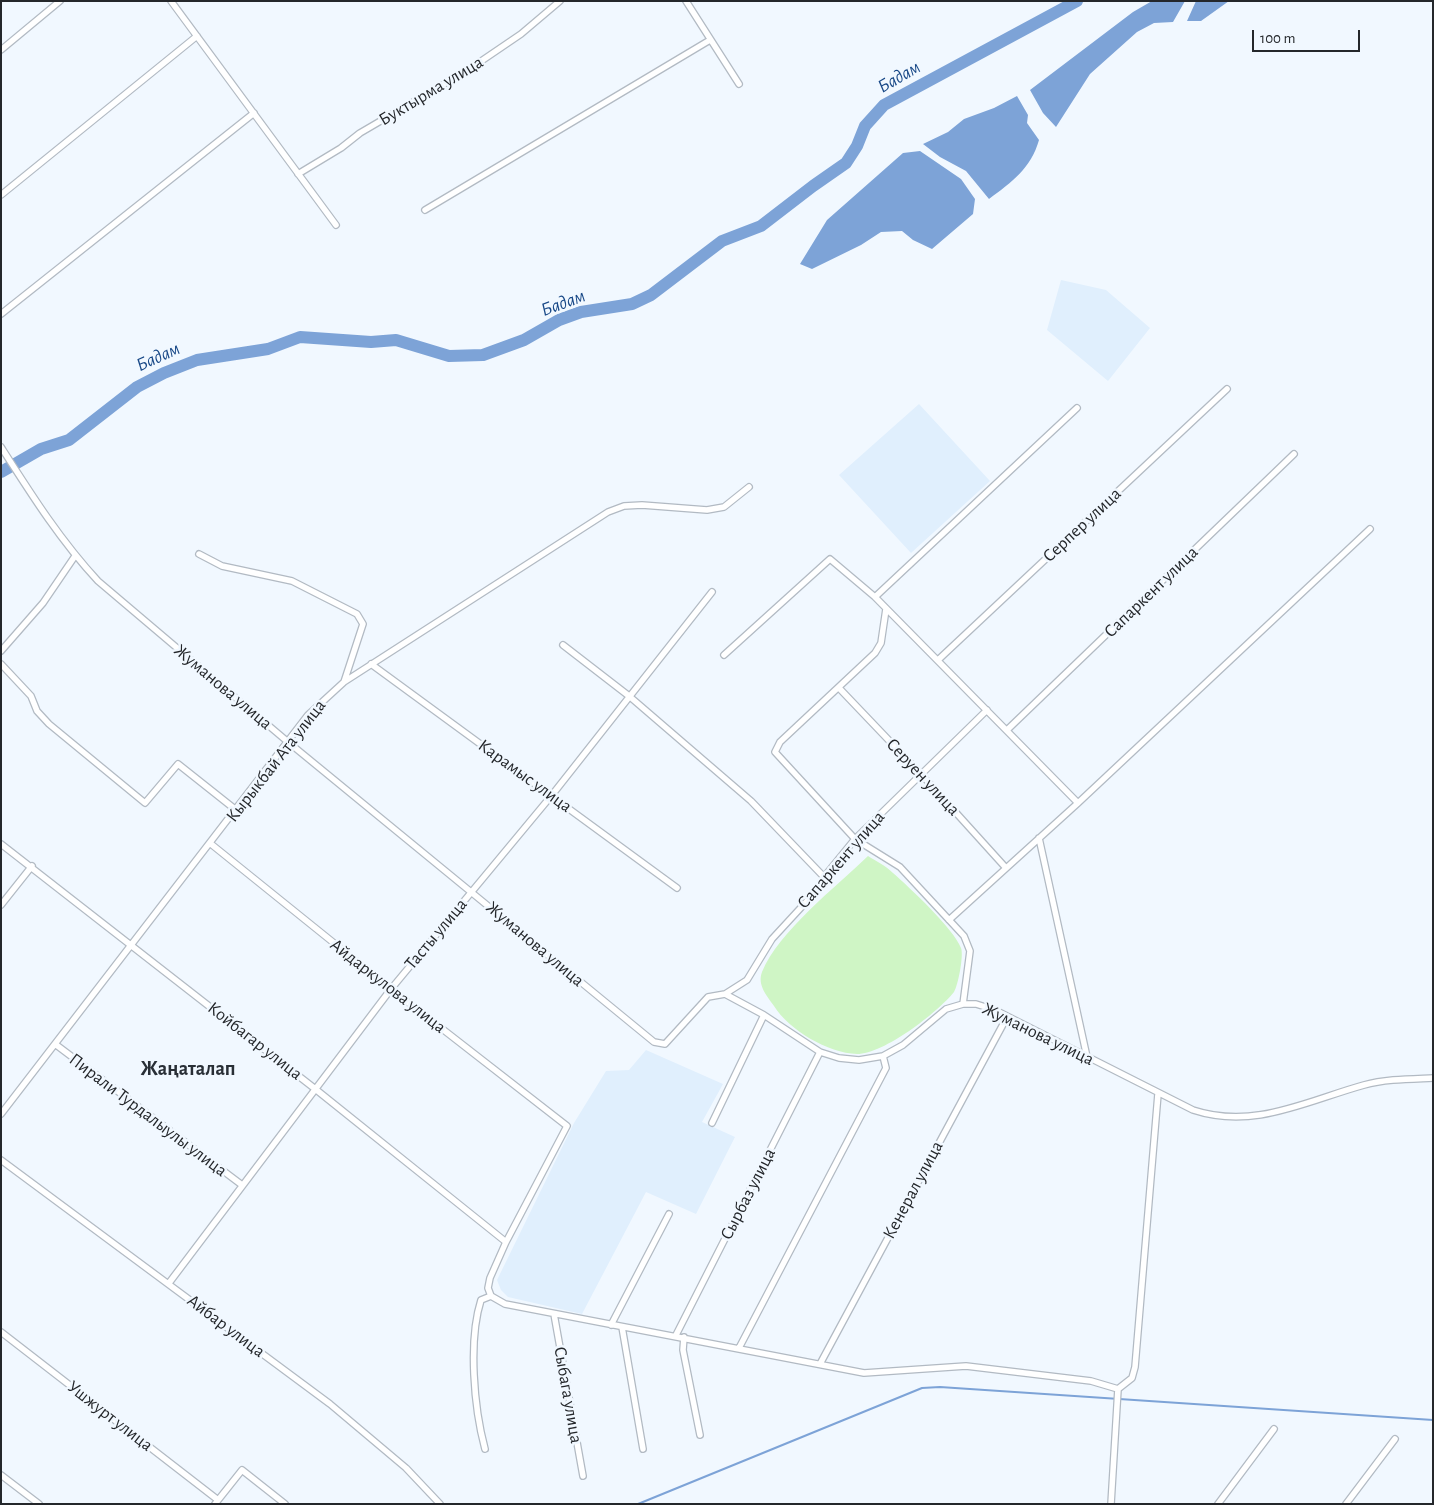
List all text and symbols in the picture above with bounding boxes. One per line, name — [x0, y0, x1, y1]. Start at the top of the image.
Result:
scale bar — [1254, 20, 1362, 52]
text: 100 m — [1260, 31, 1295, 46]
street label: Буктырма улица — [375, 51, 487, 131]
water label: Бадам — [874, 56, 924, 98]
water label: Бадам — [538, 284, 588, 322]
water label: Бадам — [132, 337, 184, 377]
street label: Серпер улица — [1038, 483, 1126, 567]
street label: Сапаркент улица — [1099, 542, 1203, 642]
street label: Жуманова улица — [169, 640, 277, 734]
street label: Кырыкбай Ата улица — [221, 695, 331, 827]
street label: Серуен улица — [882, 734, 964, 820]
street label: Карамыс улица — [474, 735, 576, 817]
street label: Сапаркент улица — [793, 807, 889, 913]
street label: Тасты улица — [400, 894, 472, 974]
street label: Жуманова улица — [481, 897, 589, 991]
street label: Айдаркулова улица — [326, 934, 450, 1038]
street label: Койбагар улица — [203, 997, 307, 1085]
street label: Жуманова улица — [979, 998, 1097, 1070]
street label: Пирали Турдалыулы улица — [65, 1049, 231, 1181]
district label: Жаңаталап — [140, 1057, 236, 1081]
street label: Кенерал улица — [878, 1137, 948, 1243]
street label: Сырбаз улица — [716, 1144, 780, 1244]
street label: Айбар улица — [183, 1290, 269, 1362]
street label: Сыбага улица — [549, 1345, 587, 1445]
street label: Ушжурт улица — [63, 1376, 157, 1456]

